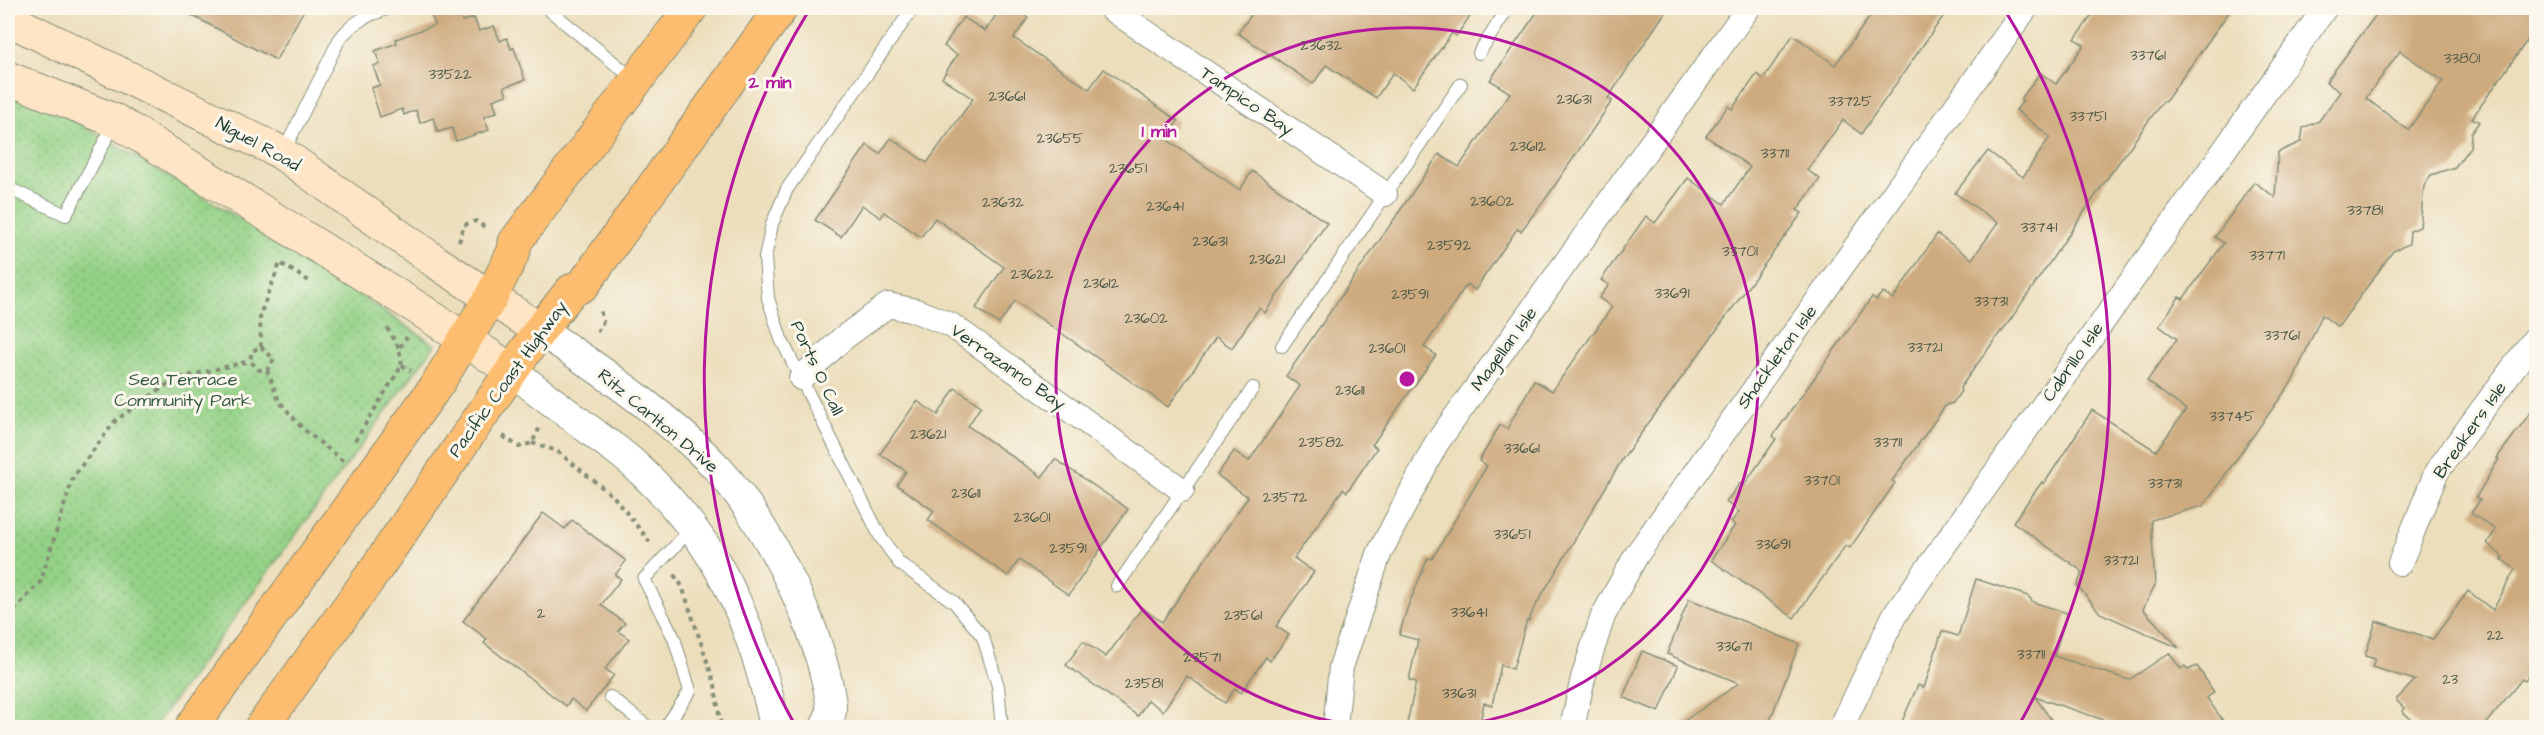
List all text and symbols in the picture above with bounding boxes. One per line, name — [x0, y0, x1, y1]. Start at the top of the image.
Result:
house number: 23632 — [1300, 35, 1342, 56]
house number: 33761 — [2130, 45, 2166, 66]
house number: 33801 — [2444, 48, 2480, 69]
street label: Tampico Bay — [1195, 61, 1299, 142]
house number: 33522 — [428, 64, 472, 85]
text: 2 min — [747, 70, 792, 95]
house number: 23661 — [989, 86, 1026, 107]
house number: 23631 — [1556, 89, 1592, 110]
house number: 33725 — [1828, 91, 1872, 112]
house number: 33751 — [2069, 106, 2107, 127]
street label: Niguel Road — [211, 110, 305, 178]
text: 1 min — [1141, 119, 1177, 144]
house number: 23655 — [1037, 128, 1084, 149]
house number: 23612 — [1510, 136, 1546, 157]
house number: 33711 — [1761, 143, 1789, 164]
house number: 23651 — [1109, 158, 1147, 179]
house number: 23602 — [1470, 191, 1514, 212]
house number: 23632 — [982, 192, 1024, 213]
house number: 23641 — [1146, 196, 1184, 217]
house number: 33781 — [2347, 200, 2383, 221]
house number: 33741 — [2021, 217, 2057, 238]
house number: 23631 — [1192, 231, 1228, 252]
house number: 23592 — [1427, 235, 1471, 256]
house number: 33701 — [1722, 241, 1758, 262]
house number: 33771 — [2249, 245, 2285, 266]
house number: 23621 — [1249, 249, 1285, 270]
house number: 23622 — [1011, 264, 1054, 285]
house number: 23612 — [1083, 273, 1119, 294]
house number: 33691 — [1654, 283, 1690, 304]
house number: 23591 — [1391, 284, 1429, 305]
house number: 33731 — [1974, 291, 2008, 312]
street label: Pacific Coast Highway — [443, 296, 574, 463]
street label: Shackleton Isle — [1731, 300, 1823, 414]
street label: Magellan Isle — [1465, 302, 1544, 397]
house number: 23602 — [1124, 308, 1168, 329]
street label: Ports O Call — [784, 317, 850, 420]
street label: Cabrillo Isle — [2036, 317, 2110, 407]
street label: Verrazanno Bay — [945, 318, 1071, 417]
house number: 33761 — [2264, 325, 2300, 346]
house number: 33721 — [1908, 337, 1943, 358]
house number: 23601 — [1368, 338, 1406, 359]
street label: Ritz Carlton Drive — [592, 363, 724, 479]
park label: Sea Terrace Community Park — [114, 367, 252, 414]
centre of rings — [1397, 369, 1417, 389]
street label: Breakers Isle — [2427, 376, 2513, 483]
house number: 23611 — [1335, 380, 1365, 401]
house number: 33745 — [2209, 406, 2255, 427]
house number: 23621 — [910, 424, 946, 445]
house number: 23582 — [1298, 432, 1344, 453]
house number: 33711 — [1874, 432, 1902, 453]
house number: 33661 — [1504, 438, 1540, 459]
house number: 33701 — [1804, 470, 1840, 491]
house number: 33731 — [2148, 473, 2182, 494]
house number: 23611 — [951, 483, 981, 504]
house number: 23572 — [1263, 487, 1308, 508]
house number: 23601 — [1013, 507, 1051, 528]
house number: 33651 — [1493, 524, 1531, 545]
house number: 33691 — [1755, 534, 1791, 555]
house number: 23591 — [1049, 538, 1087, 559]
house number: 33721 — [2104, 550, 2139, 571]
house number: 33641 — [1451, 602, 1487, 623]
house number: 2 — [537, 603, 546, 624]
house number: 23561 — [1224, 605, 1262, 626]
house number: 22 — [2486, 625, 2504, 646]
house number: 33671 — [1716, 636, 1752, 657]
house number: 33711 — [2017, 644, 2045, 665]
house number: 23571 — [1183, 647, 1221, 668]
house number: 23 — [2442, 669, 2458, 690]
house number: 23581 — [1125, 673, 1163, 694]
house number: 33631 — [1442, 683, 1476, 704]

